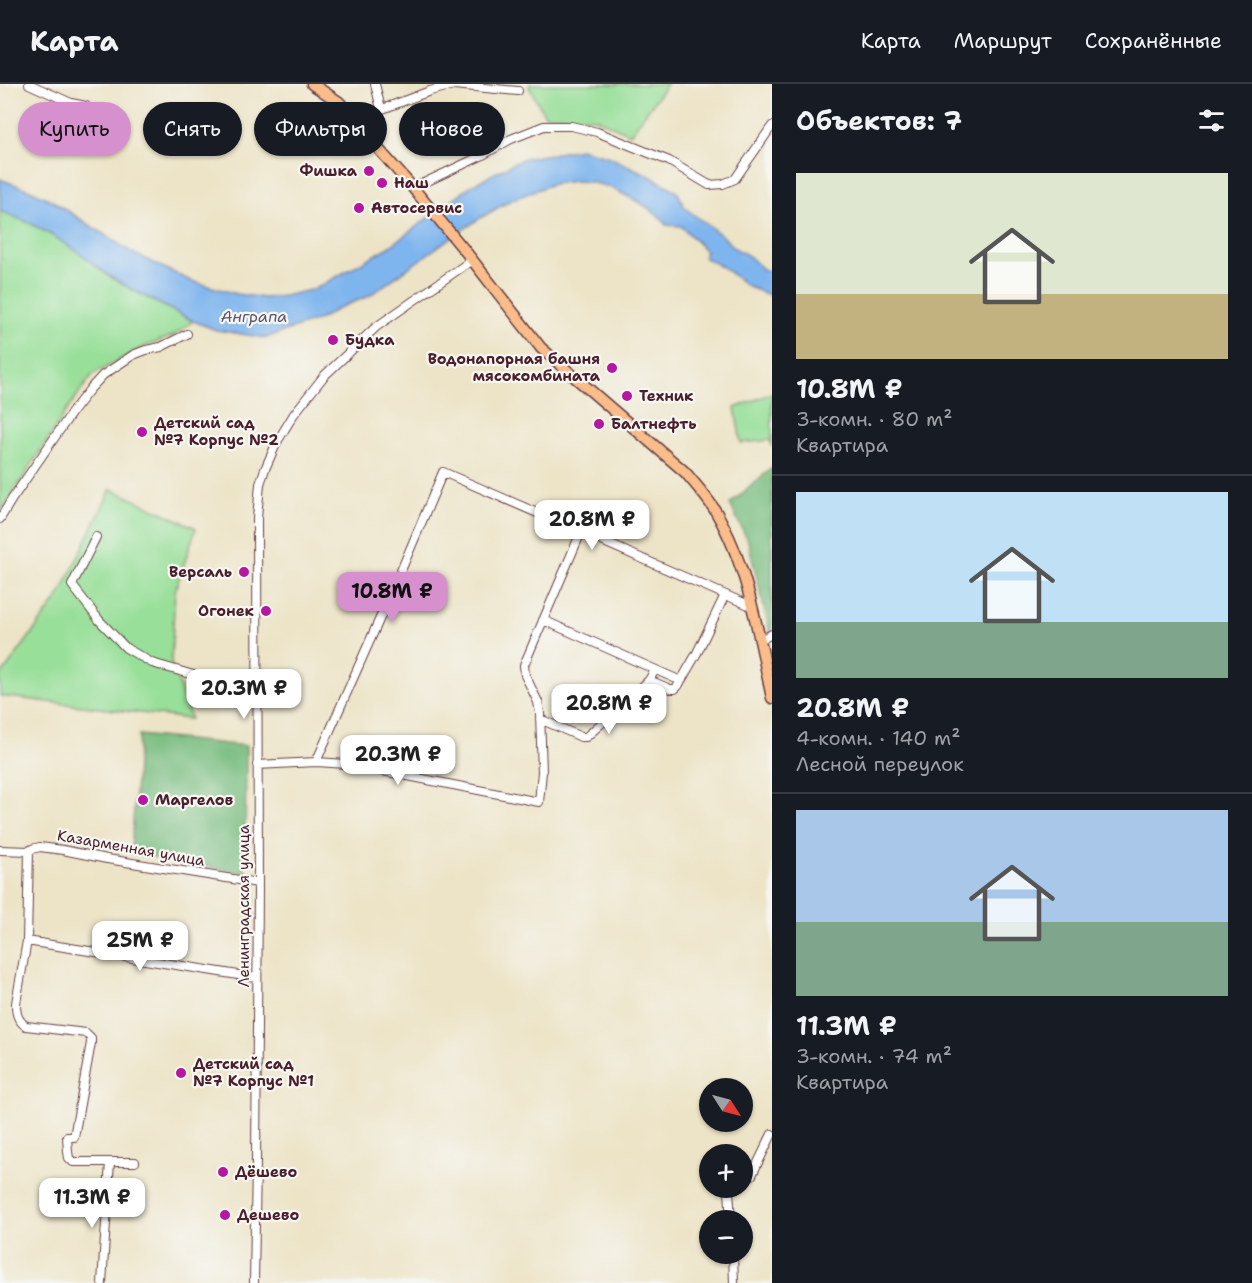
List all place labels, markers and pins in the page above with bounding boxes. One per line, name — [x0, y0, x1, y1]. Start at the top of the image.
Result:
place label: Фишка — [300, 161, 358, 181]
marker: Фишка — [362, 164, 376, 178]
place label: Наш — [394, 173, 429, 193]
marker: Наш — [375, 176, 389, 190]
place label: Автосервис — [371, 198, 462, 218]
marker: Автосервис — [352, 201, 366, 215]
place label: Будка — [345, 330, 395, 350]
marker: Будка — [326, 333, 340, 347]
place label: Водонапорная башня мясокомбината — [428, 349, 601, 386]
marker: Водонапорная башня мясокомбината — [605, 361, 619, 375]
place label: Техник — [639, 386, 694, 406]
marker: Техник — [620, 389, 634, 403]
place label: Детский сад №7 Корпус №2 — [154, 413, 279, 450]
place label: Балтнефть — [611, 414, 697, 434]
marker: Балтнефть — [592, 417, 606, 431]
marker: Детский сад №7 Корпус №2 — [135, 425, 149, 439]
pin: 20.8M ₽ — [537, 500, 647, 551]
place label: Версаль — [169, 562, 232, 582]
marker: Версаль — [237, 565, 251, 579]
pin: 10.8M ₽ — [337, 572, 447, 623]
place label: Огонек — [198, 601, 255, 621]
marker: Огонек — [259, 604, 273, 618]
pin: 20.3M ₽ — [189, 669, 299, 720]
pin: 20.8M ₽ — [554, 684, 664, 735]
pin: 20.3M ₽ — [343, 735, 453, 786]
place label: Маргелов — [155, 790, 233, 810]
marker: Маргелов — [136, 793, 150, 807]
pin: 25M ₽ — [98, 921, 182, 972]
place label: Детский сад №7 Корпус №1 — [193, 1054, 314, 1091]
marker: Детский сад №7 Корпус №1 — [174, 1066, 188, 1080]
place label: Дёшево — [235, 1162, 298, 1182]
marker: Дёшево — [216, 1165, 230, 1179]
pin: 11.3M ₽ — [37, 1178, 147, 1229]
place label: Дешево — [237, 1205, 300, 1225]
marker: Дешево — [218, 1208, 232, 1222]

